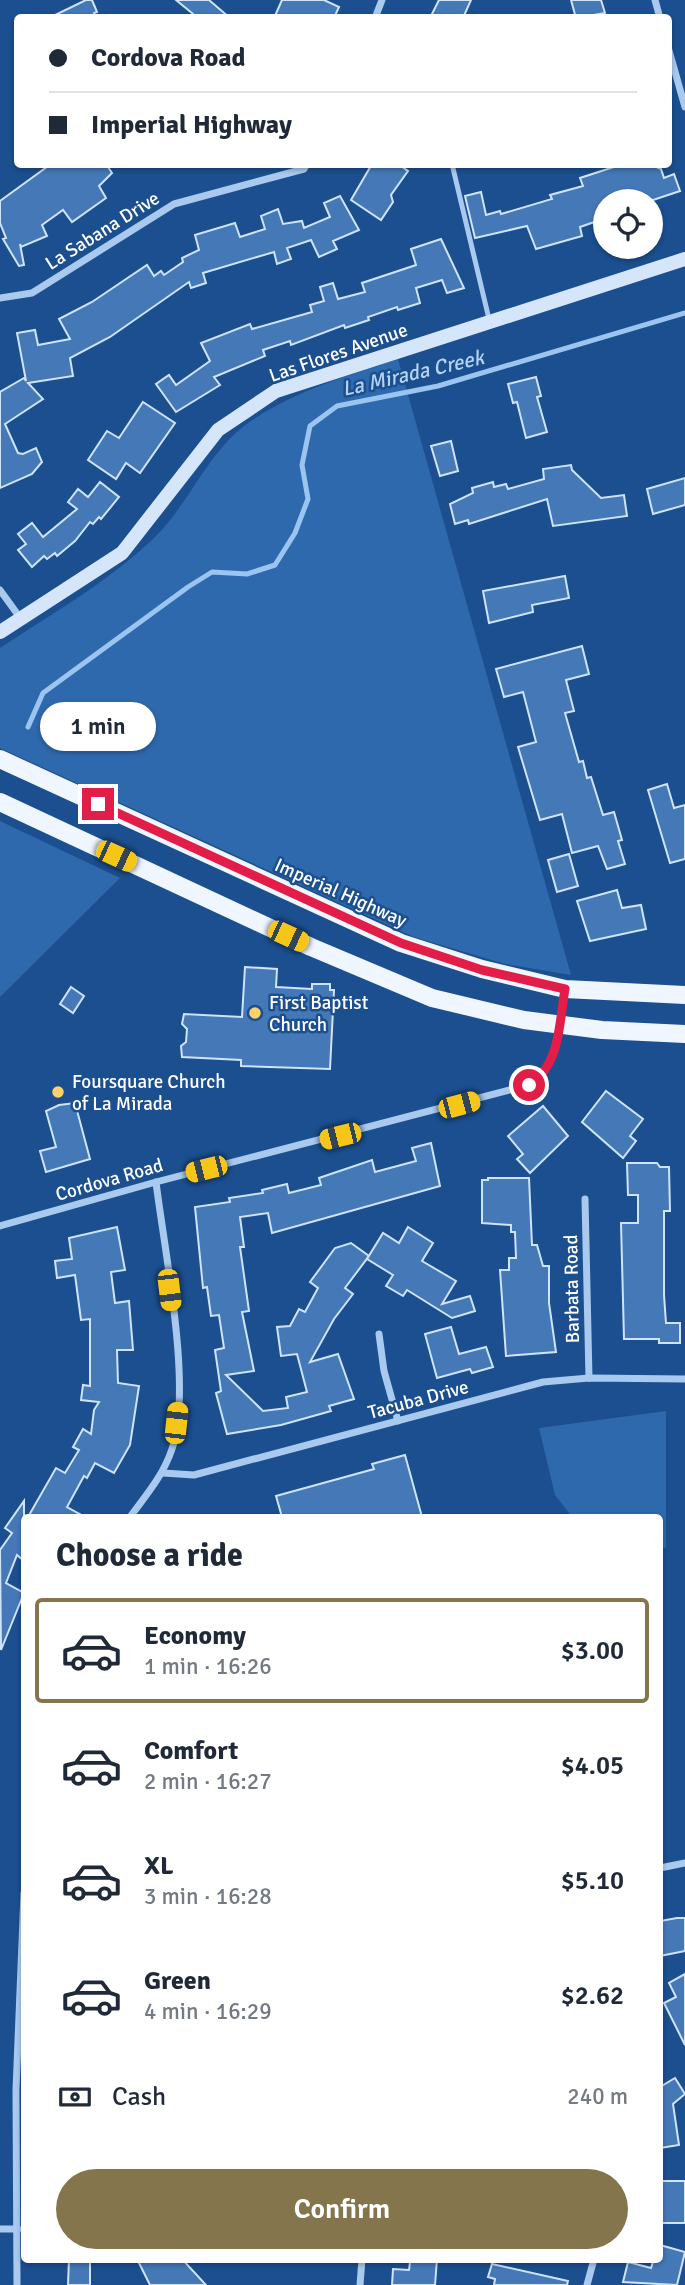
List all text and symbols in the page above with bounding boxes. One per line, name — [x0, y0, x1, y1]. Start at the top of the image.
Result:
text: Cordova Road — [91, 42, 246, 74]
text: Imperial Highway — [91, 109, 292, 141]
street label: La Sabana Drive — [41, 186, 164, 275]
map controls — [593, 189, 663, 259]
button: locate — [593, 189, 663, 259]
street label: Las Flores Avenue — [266, 318, 411, 388]
water label: La Mirada Creek — [340, 343, 489, 402]
callout: 1 min — [40, 702, 156, 752]
text: 1 min — [70, 712, 126, 741]
route end — [82, 788, 114, 820]
car — [93, 838, 140, 874]
street label: Imperial Highway — [271, 853, 410, 933]
car — [265, 918, 312, 954]
place label: First Baptist Church — [269, 991, 369, 1037]
marker: First Baptist Church — [247, 1005, 263, 1021]
route start — [513, 1069, 545, 1101]
place label: Foursquare Church of La Mirada — [72, 1070, 225, 1116]
marker: Foursquare Church of La Mirada — [50, 1084, 66, 1100]
car — [436, 1089, 483, 1121]
car — [318, 1121, 363, 1151]
street label: Cordova Road — [53, 1153, 166, 1207]
car — [184, 1154, 229, 1184]
street label: Barbata Road — [559, 1234, 585, 1344]
car — [157, 1268, 182, 1312]
street label: Tacuba Drive — [365, 1375, 471, 1425]
car — [164, 1401, 189, 1445]
text: Choose a ride — [56, 1536, 243, 1575]
icon: car — [60, 1619, 123, 1682]
text: Economy — [144, 1620, 246, 1652]
text: $3.00 — [561, 1635, 624, 1667]
text: 1 min · 16:26 — [144, 1652, 272, 1681]
icon: car — [60, 1734, 123, 1797]
text: Comfort — [144, 1735, 238, 1767]
text: $4.05 — [561, 1750, 624, 1782]
text: 2 min · 16:27 — [144, 1767, 272, 1796]
icon: car — [60, 1849, 123, 1912]
text: XL — [144, 1850, 174, 1882]
text: $5.10 — [561, 1865, 624, 1897]
text: 3 min · 16:28 — [144, 1882, 272, 1911]
icon: car — [60, 1964, 123, 2027]
text: Green — [144, 1965, 211, 1997]
text: $2.62 — [561, 1980, 624, 2012]
text: 4 min · 16:29 — [144, 1997, 272, 2026]
icon: cash — [56, 2078, 94, 2116]
text: Cash — [112, 2081, 166, 2113]
text: 240 m — [567, 2082, 628, 2111]
button: Confirm — [56, 2169, 628, 2249]

